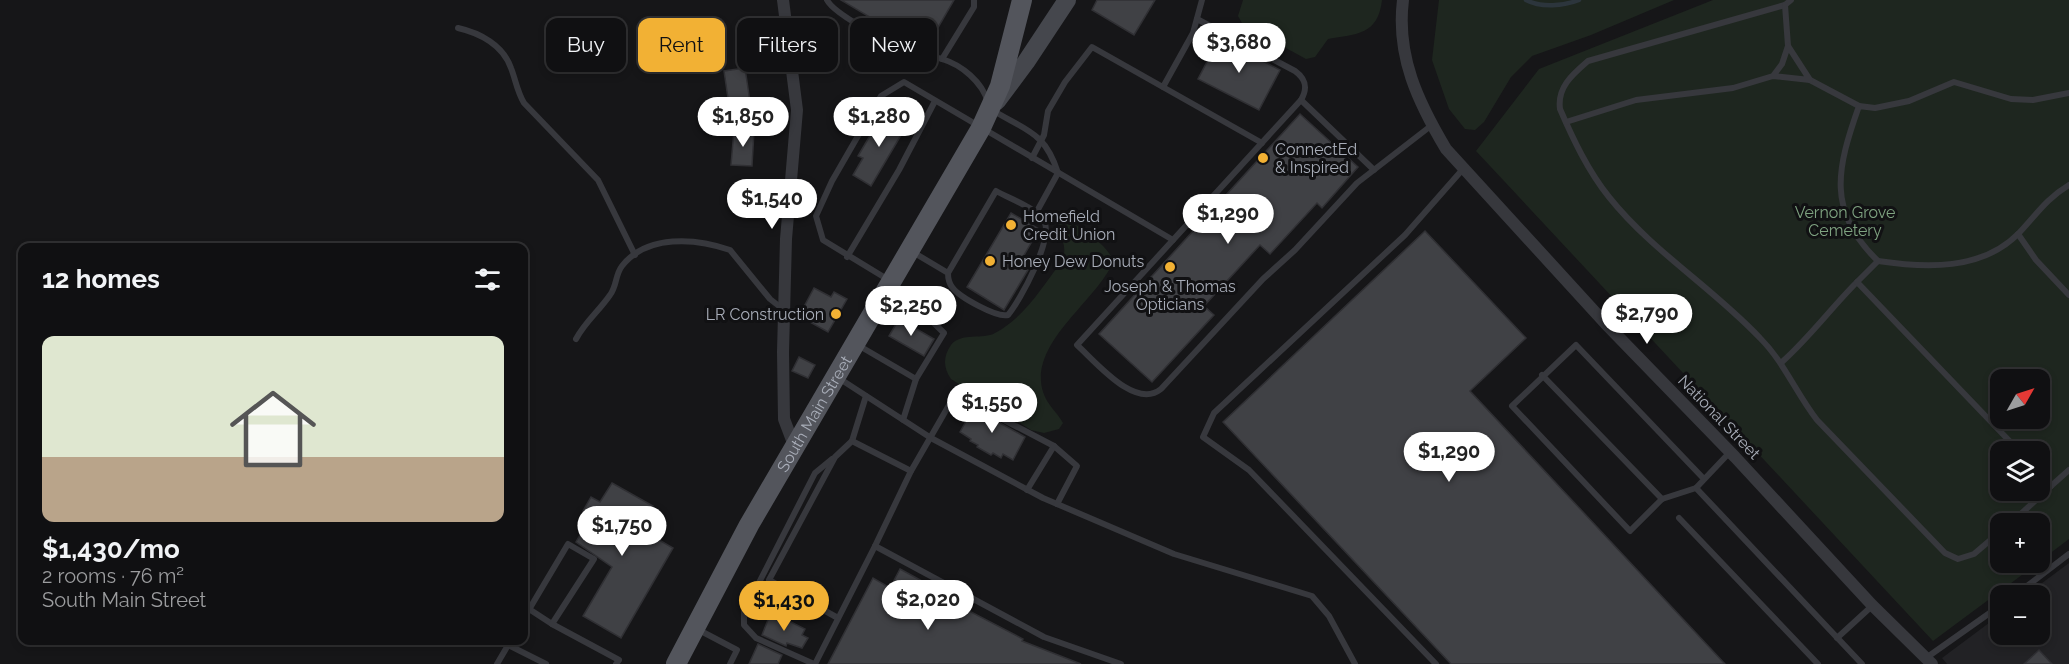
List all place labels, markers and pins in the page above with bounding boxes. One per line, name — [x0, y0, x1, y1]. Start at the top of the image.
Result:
pin: $3,680 — [1190, 23, 1288, 74]
pin: $1,850 — [694, 97, 792, 148]
pin: $1,280 — [830, 97, 928, 148]
place label: ConnectEd & Inspired — [1275, 140, 1357, 177]
marker: ConnectEd & Inspired — [1256, 151, 1270, 165]
pin: $1,540 — [723, 179, 821, 230]
pin: $1,290 — [1179, 194, 1277, 245]
place label: Homefield Credit Union — [1023, 207, 1115, 244]
marker: Homefield Credit Union — [1004, 218, 1018, 232]
place label: Honey Dew Donuts — [1002, 252, 1144, 271]
marker: Honey Dew Donuts — [983, 254, 997, 268]
marker: Joseph & Thomas Opticians — [1163, 260, 1177, 274]
place label: Joseph & Thomas Opticians — [1104, 277, 1236, 314]
pin: $2,250 — [862, 286, 960, 337]
pin: $2,790 — [1598, 294, 1696, 345]
place label: LR Construction — [706, 305, 824, 324]
marker: LR Construction — [829, 307, 843, 321]
pin: $1,550 — [943, 383, 1041, 434]
pin: $1,290 — [1400, 432, 1498, 483]
pin: $1,750 — [573, 506, 671, 557]
pin: $2,020 — [879, 580, 977, 631]
pin: $1,430 — [735, 581, 833, 632]

